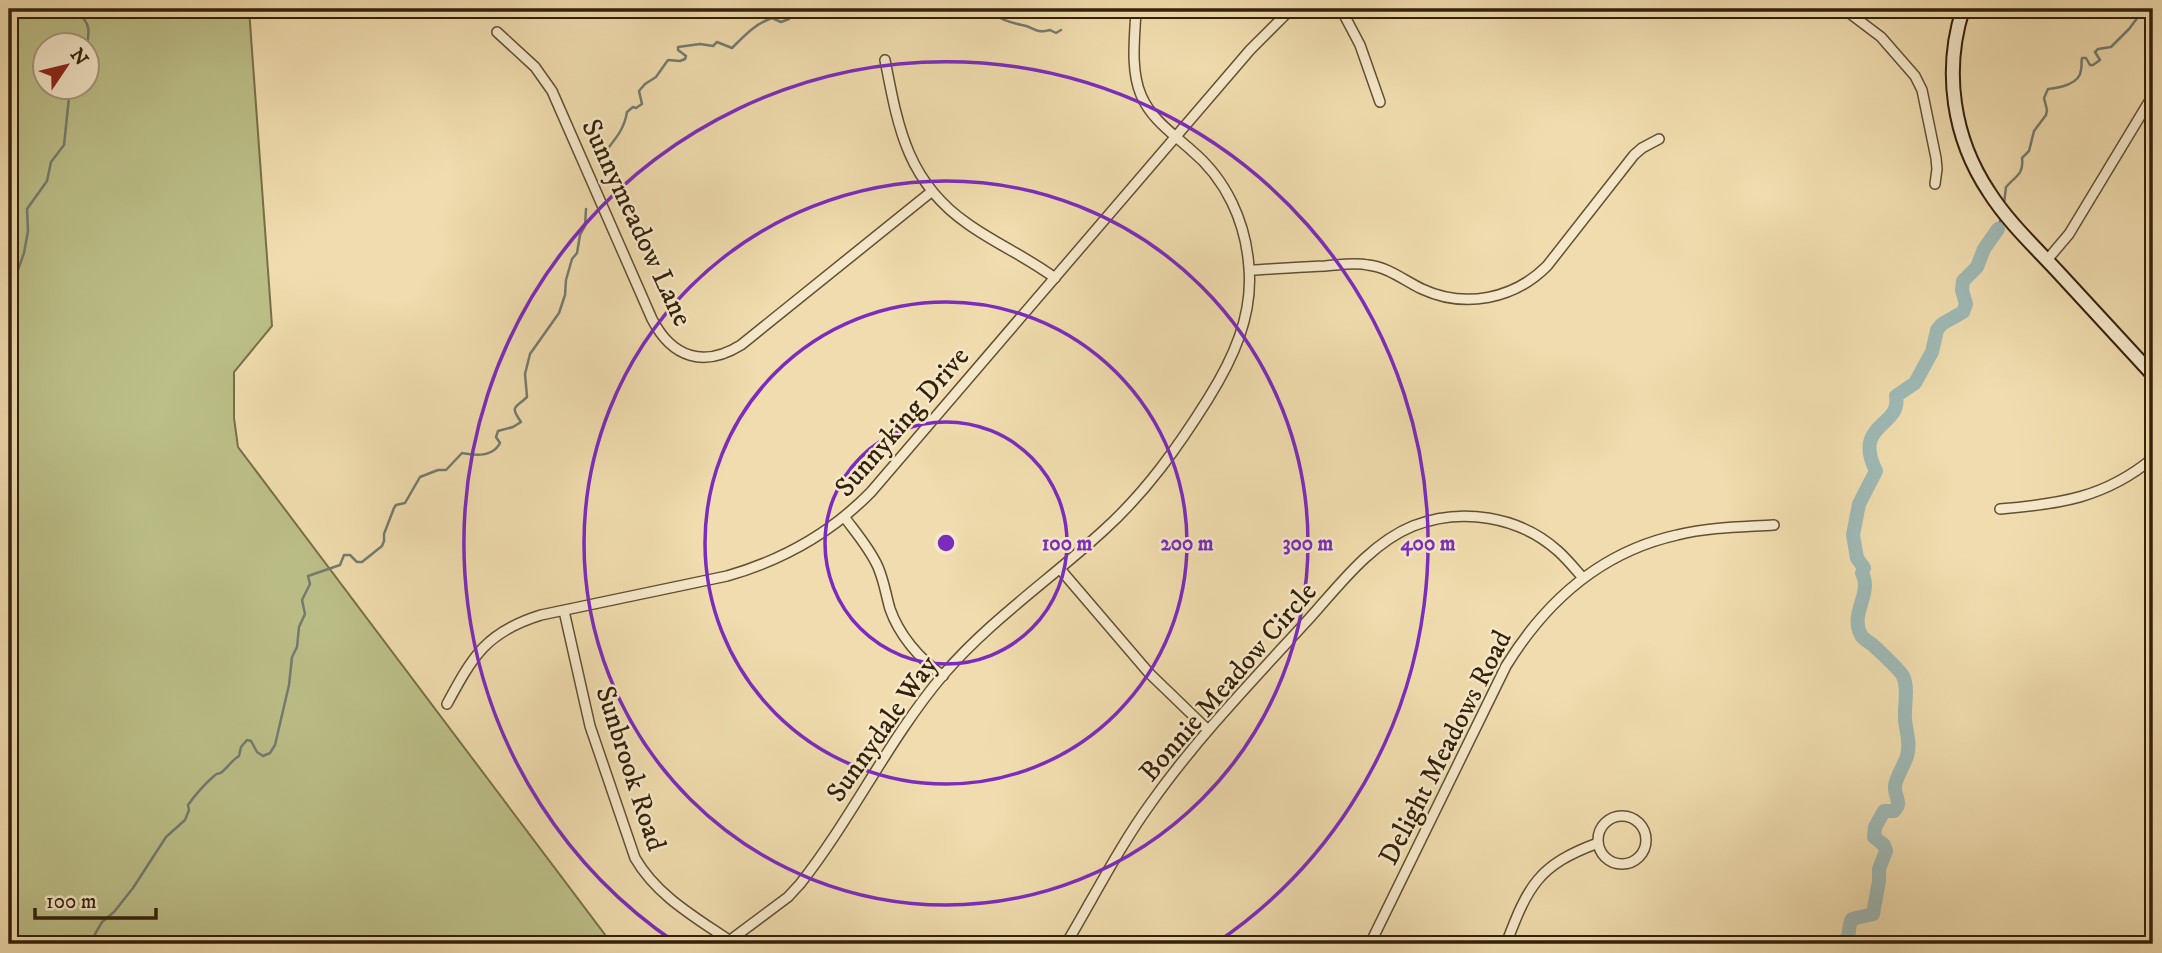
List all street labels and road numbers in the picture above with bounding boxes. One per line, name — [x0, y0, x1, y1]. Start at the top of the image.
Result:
street label: Sunnymeadow Lane — [573, 113, 700, 332]
street label: Sunnyking Drive — [827, 340, 977, 504]
street label: Bonnie Meadow Circle — [1132, 575, 1325, 789]
street label: Delight Meadows Road — [1371, 624, 1520, 871]
street label: Sunnydale Way — [819, 648, 946, 809]
street label: Sunbrook Road — [587, 682, 674, 855]

